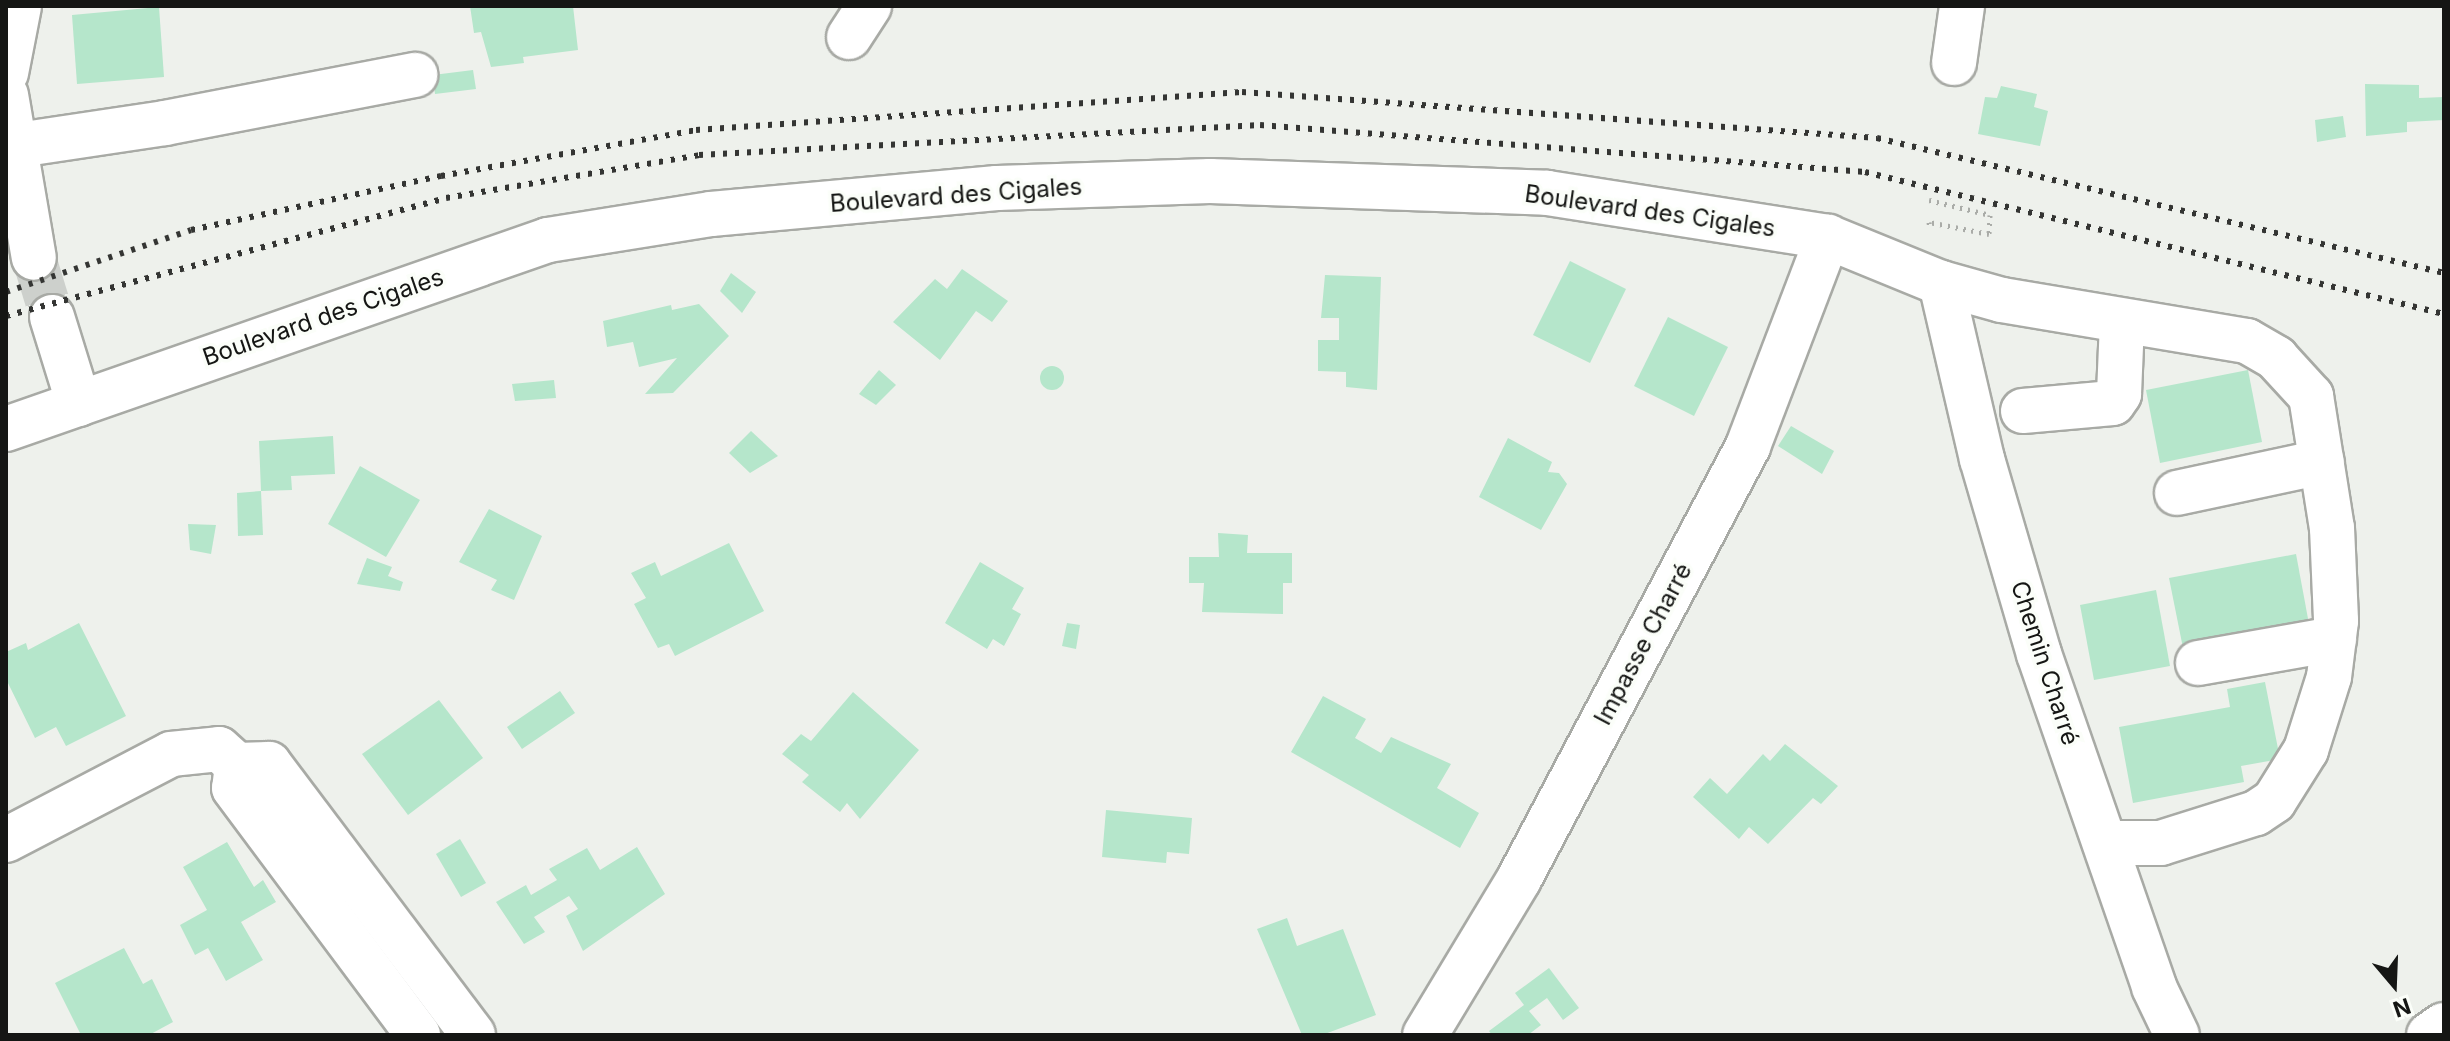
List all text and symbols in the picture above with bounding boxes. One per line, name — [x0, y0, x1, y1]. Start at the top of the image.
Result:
street label: Boulevard des Cigales — [829, 172, 1083, 218]
street label: Boulevard des Cigales — [1523, 179, 1777, 243]
street label: Boulevard des Cigales — [199, 262, 447, 372]
street label: Impasse Charré — [1588, 558, 1698, 730]
street label: Chemin Charré — [2005, 577, 2085, 749]
north arrow — [2354, 945, 2434, 1025]
text: N — [2390, 993, 2414, 1023]

